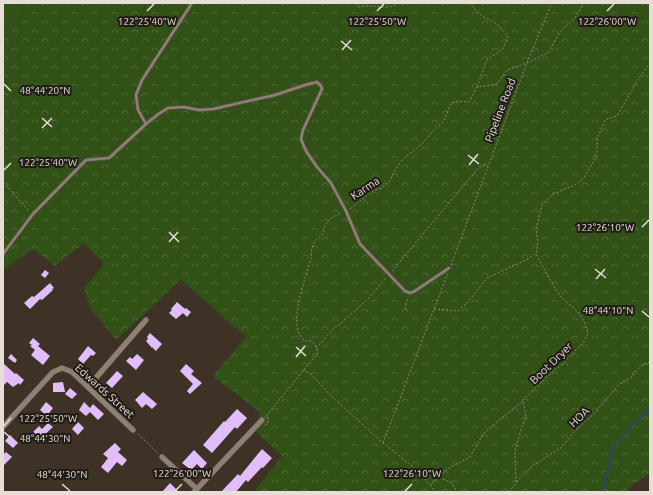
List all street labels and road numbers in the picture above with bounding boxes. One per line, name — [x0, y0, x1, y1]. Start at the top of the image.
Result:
street label: Pipeline Road — [482, 76, 518, 144]
street label: Karma — [349, 174, 381, 202]
street label: Boot Dryer — [527, 339, 575, 386]
street label: Edwards Street — [73, 361, 137, 421]
street label: HOA — [566, 404, 592, 429]

